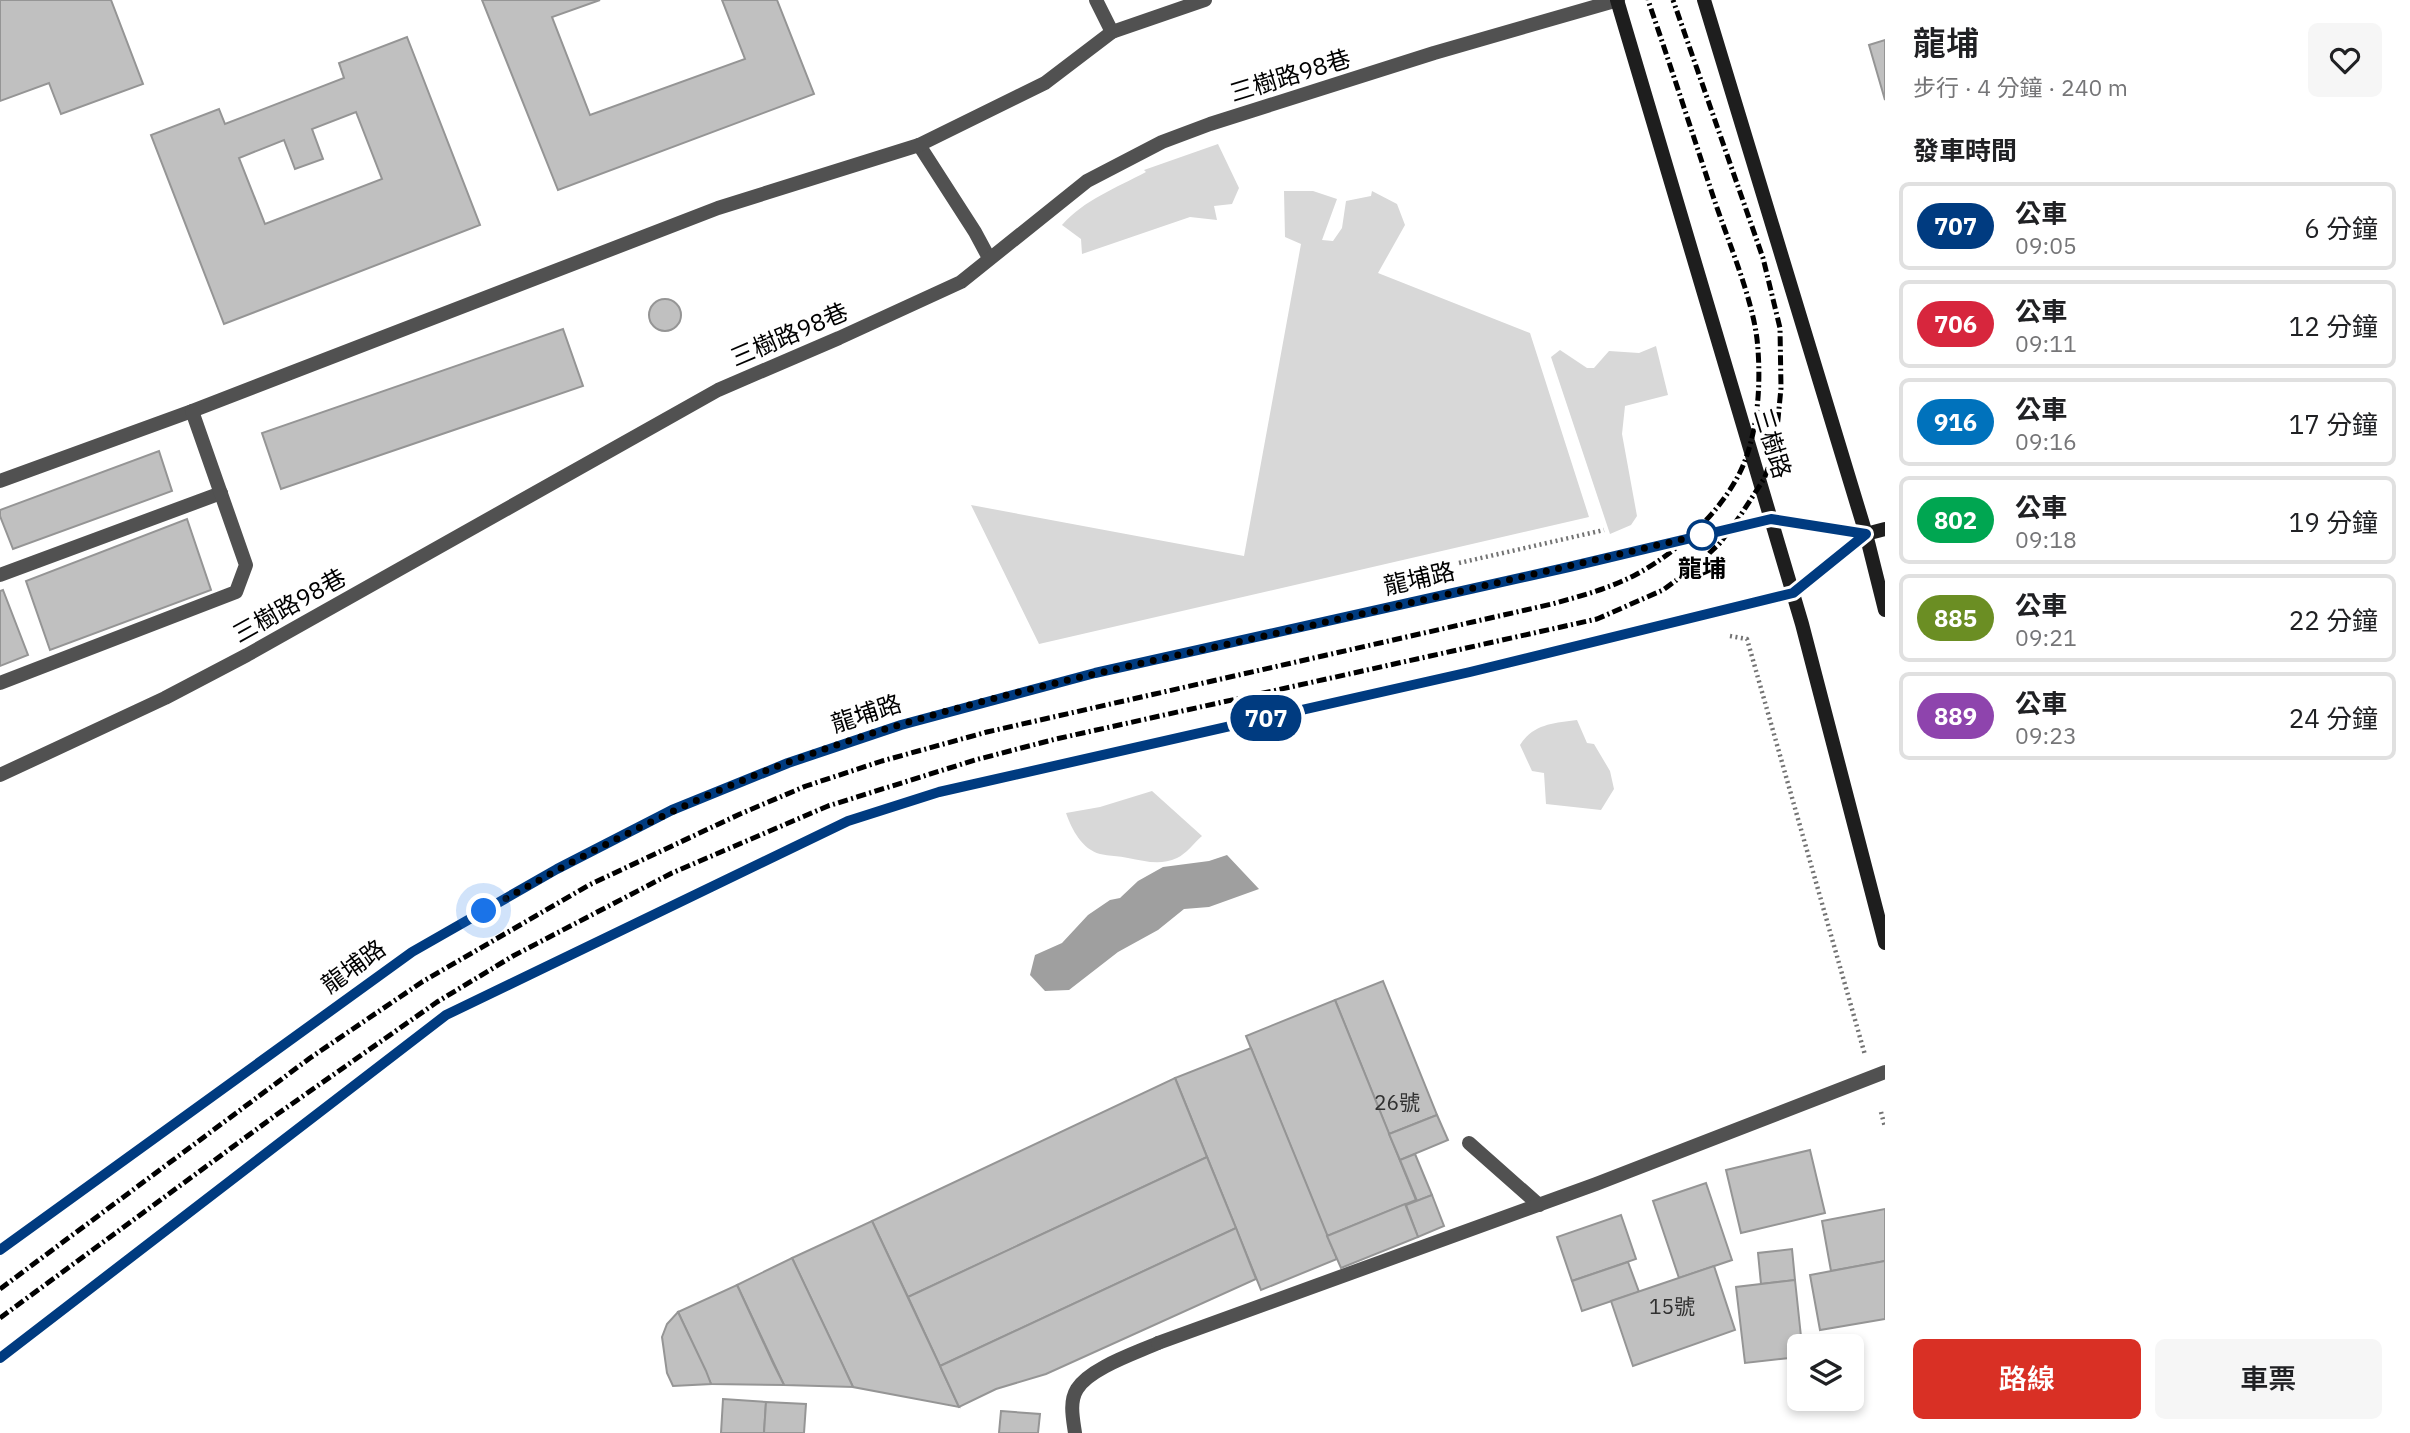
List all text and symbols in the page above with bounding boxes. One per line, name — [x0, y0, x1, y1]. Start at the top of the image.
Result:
text: 龍埔 — [1913, 21, 1979, 64]
button: heart — [2308, 23, 2382, 97]
street label: 三樹路98巷 — [1226, 41, 1354, 109]
text: 步行 · 4 分鐘 · 240 m — [1913, 72, 2128, 102]
text: 發車時間 — [1913, 133, 2017, 167]
text: 公車 — [2015, 196, 2067, 230]
text: 707 — [1934, 210, 1977, 242]
text: 6 分鐘 — [2304, 211, 2378, 245]
text: 09:05 — [2015, 230, 2077, 260]
text: 公車 — [2015, 294, 2067, 328]
street label: 三樹路98巷 — [725, 295, 853, 373]
text: 706 — [1934, 308, 1977, 340]
text: 12 分鐘 — [2289, 309, 2378, 343]
text: 09:11 — [2015, 328, 2077, 358]
text: 公車 — [2015, 392, 2067, 426]
street label: 三樹路 — [1747, 404, 1799, 482]
text: 916 — [1934, 406, 1977, 438]
text: 17 分鐘 — [2289, 407, 2378, 441]
text: 09:16 — [2015, 426, 2077, 456]
text: 公車 — [2015, 490, 2067, 524]
text: 802 — [1934, 504, 1977, 536]
text: 19 分鐘 — [2289, 505, 2378, 539]
marker: 龍埔 — [1687, 520, 1717, 550]
text: 09:18 — [2015, 524, 2077, 554]
place label: 龍埔 — [1678, 552, 1726, 584]
street label: 龍埔路 — [1380, 554, 1458, 602]
street label: 三樹路98巷 — [227, 561, 351, 649]
text: 公車 — [2015, 588, 2067, 622]
text: 885 — [1934, 602, 1977, 634]
text: 22 分鐘 — [2289, 603, 2378, 637]
text: 09:21 — [2015, 622, 2077, 652]
text: 公車 — [2015, 686, 2067, 720]
street label: 龍埔路 — [827, 687, 905, 739]
line badge: 707 — [1226, 695, 1306, 741]
text: 889 — [1934, 700, 1977, 732]
text: 24 分鐘 — [2289, 701, 2378, 735]
text: 707 — [1244, 702, 1288, 734]
text: 09:23 — [2015, 720, 2077, 750]
your location — [466, 893, 501, 928]
street label: 龍埔路 — [314, 932, 392, 1000]
house number: 26號 — [1374, 1088, 1420, 1116]
house number: 15號 — [1649, 1292, 1695, 1320]
map controls — [1787, 1334, 1864, 1411]
button: layers — [1787, 1334, 1864, 1411]
button: 路線 — [1913, 1339, 2141, 1419]
button: 車票 — [2155, 1339, 2382, 1419]

